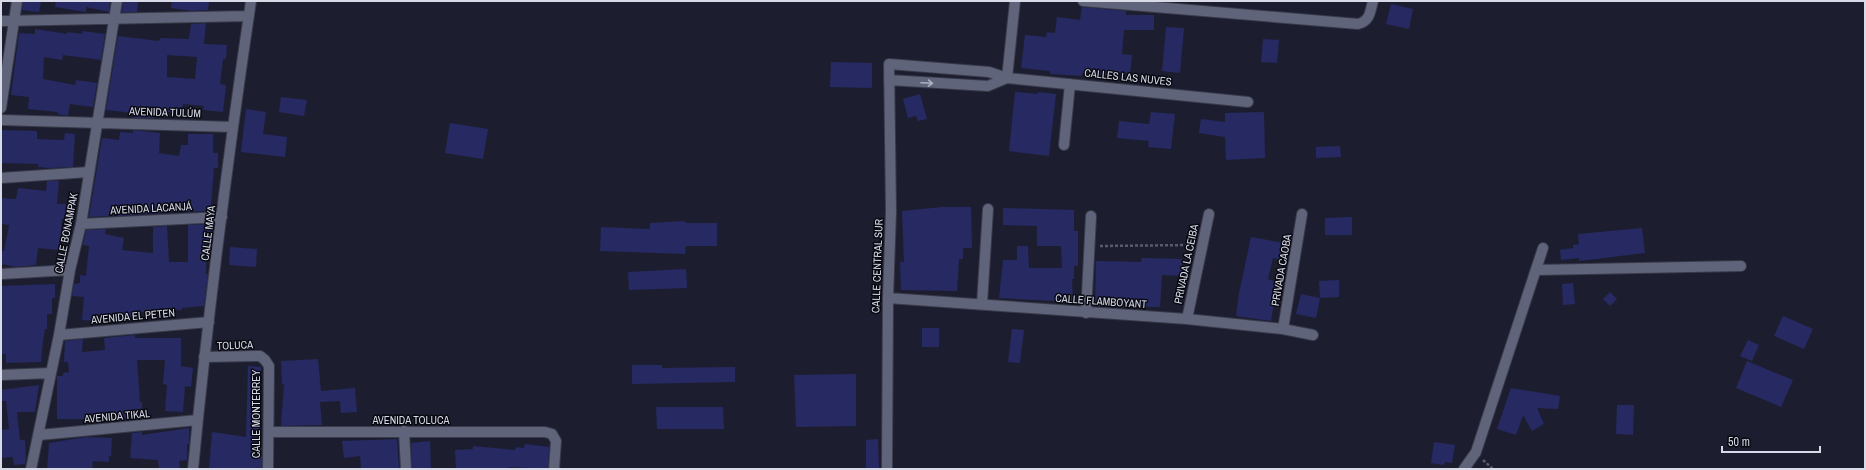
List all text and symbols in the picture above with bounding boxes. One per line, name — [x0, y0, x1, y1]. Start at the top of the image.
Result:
street label: CALLES LAS NUVES — [1084, 65, 1172, 89]
one-way arrow — [920, 79, 933, 86]
street label: AVENIDA TULÚM — [128, 104, 201, 120]
street label: CALLE BONAMPAK — [51, 192, 81, 274]
street label: AVENIDA LACANJÁ — [109, 199, 193, 217]
street label: CALLE MAYA — [198, 204, 218, 261]
street label: CALLE CENTRAL SUR — [868, 218, 886, 313]
street label: PRIVADA LA CEIBA — [1171, 222, 1201, 305]
street label: PRIVADA CAOBA — [1268, 232, 1294, 307]
street label: CALLE FLAMBOYANT — [1055, 291, 1148, 311]
street label: AVENIDA EL PETEN — [89, 305, 176, 327]
street label: TOLUCA — [217, 337, 254, 353]
street label: CALLE MONTERREY — [249, 370, 263, 458]
street label: AVENIDA TIKAL — [83, 406, 150, 426]
street label: AVENIDA TOLUCA — [371, 413, 451, 427]
scale bar — [1722, 428, 1820, 454]
text: 50 m — [1728, 434, 1750, 450]

